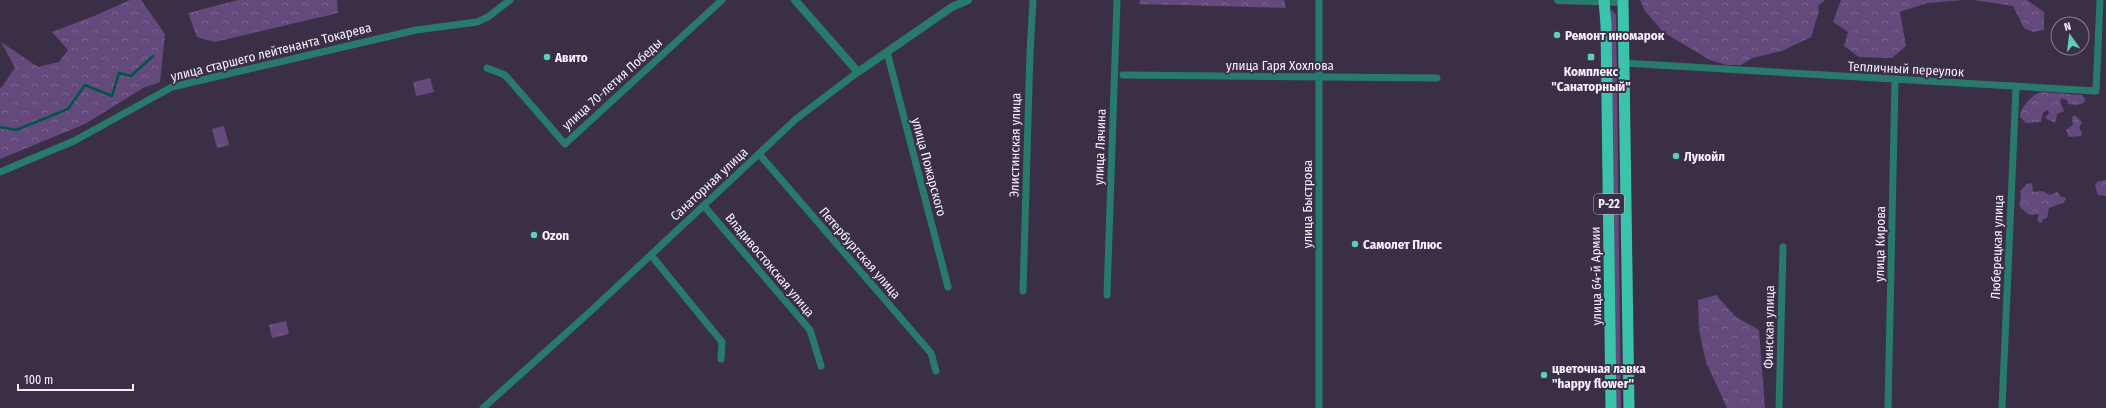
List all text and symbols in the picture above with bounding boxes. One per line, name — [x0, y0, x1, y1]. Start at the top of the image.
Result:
north arrow — [2050, 16, 2090, 56]
street label: улица старшего лейтенанта Токарева — [169, 20, 373, 84]
text: N — [2063, 20, 2072, 34]
place label: Ремонт иномарок — [1565, 28, 1665, 43]
marker: Ремонт иномарок — [1552, 30, 1562, 40]
street label: улица 70-летия Победы — [559, 35, 665, 133]
place label: Авито — [554, 50, 588, 65]
marker: Авито — [542, 52, 552, 62]
marker: Комплекс "Санаторный" — [1586, 52, 1596, 62]
street label: улица Гаря Хохлова — [1226, 58, 1334, 73]
street label: Тепличный переулок — [1848, 58, 1964, 80]
place label: Комплекс "Санаторный" — [1551, 64, 1631, 94]
street label: Элистинская улица — [1007, 93, 1023, 197]
street label: улица Лячина — [1091, 109, 1109, 185]
street label: улица Пожарского — [909, 116, 949, 218]
street label: Санаторная улица — [667, 144, 751, 224]
place label: Лукойл — [1684, 149, 1725, 164]
marker: Лукойл — [1671, 151, 1681, 161]
street label: улица Быстрова — [1300, 160, 1315, 248]
road number: Р-22 — [1594, 194, 1624, 214]
street label: Люберецкая улица — [1988, 194, 2006, 300]
street label: Петербургская улица — [816, 204, 904, 302]
street label: улица Кирова — [1872, 206, 1888, 282]
street label: Владивостокская улица — [722, 210, 818, 320]
street label: улица 64-й Армии — [1588, 226, 1604, 326]
place label: Ozon — [542, 228, 569, 243]
marker: Ozon — [529, 230, 539, 240]
place label: Самолет Плюс — [1363, 237, 1442, 252]
marker: Самолет Плюс — [1350, 239, 1360, 249]
street label: Финская улица — [1761, 285, 1777, 369]
place label: цветочная лавка "happy flower" — [1552, 361, 1646, 391]
scale bar — [18, 366, 133, 392]
marker: цветочная лавка "happy flower" — [1539, 370, 1549, 380]
text: 100 m — [24, 373, 53, 387]

